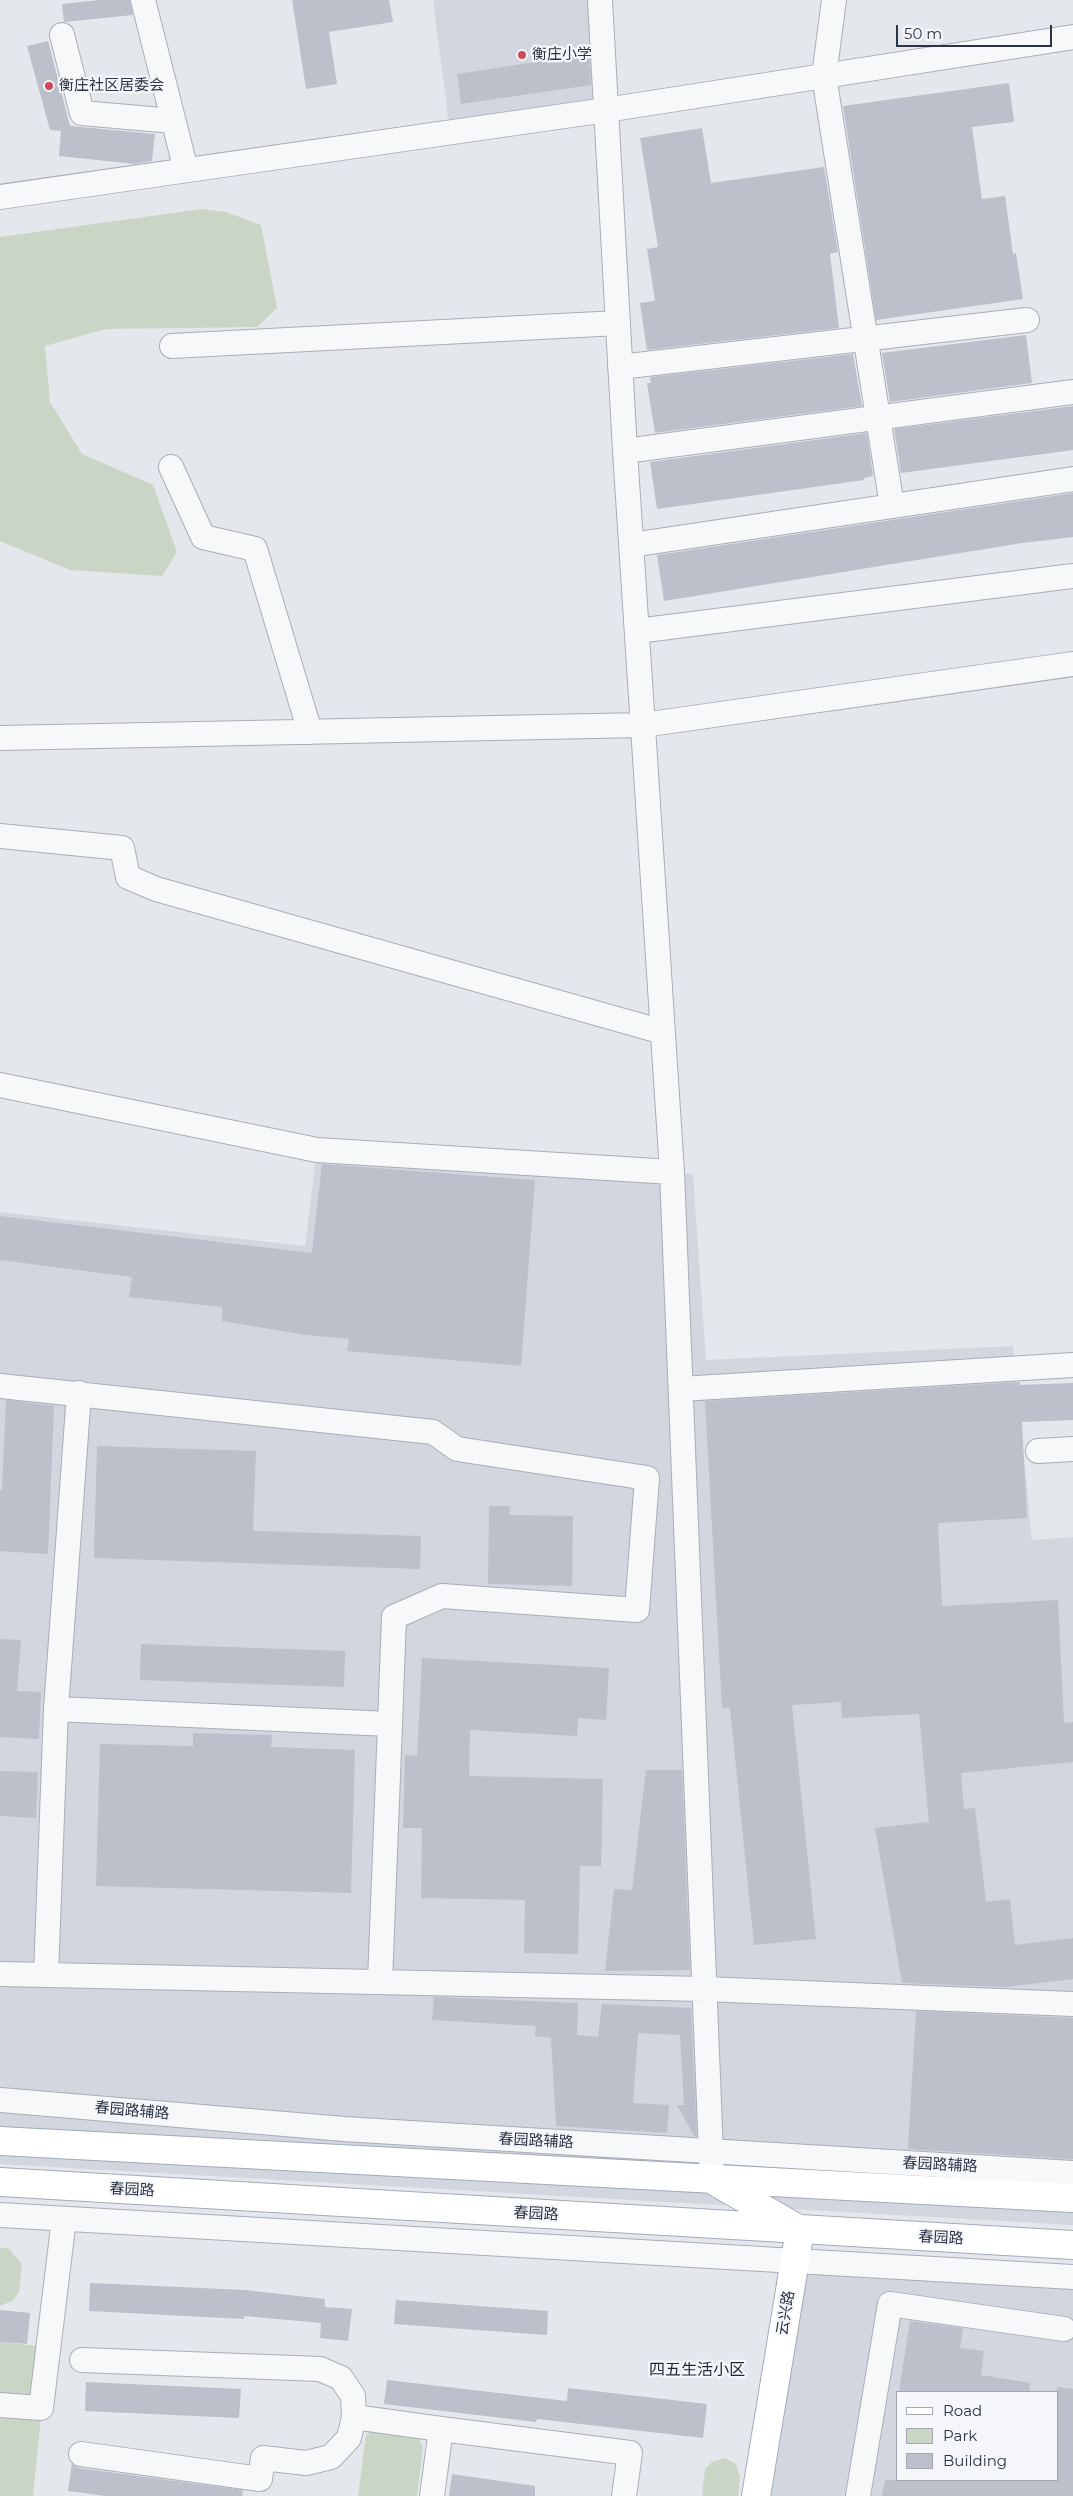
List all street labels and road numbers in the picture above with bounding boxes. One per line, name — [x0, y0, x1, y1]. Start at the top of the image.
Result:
street label: 春园路辅路 — [94, 2099, 170, 2123]
street label: 春园路辅路 — [498, 2130, 574, 2152]
street label: 春园路辅路 — [902, 2154, 978, 2176]
street label: 春园路 — [109, 2180, 155, 2200]
street label: 春园路 — [513, 2204, 559, 2224]
street label: 春园路 — [918, 2228, 964, 2248]
street label: 云兴路 — [774, 2289, 798, 2337]

